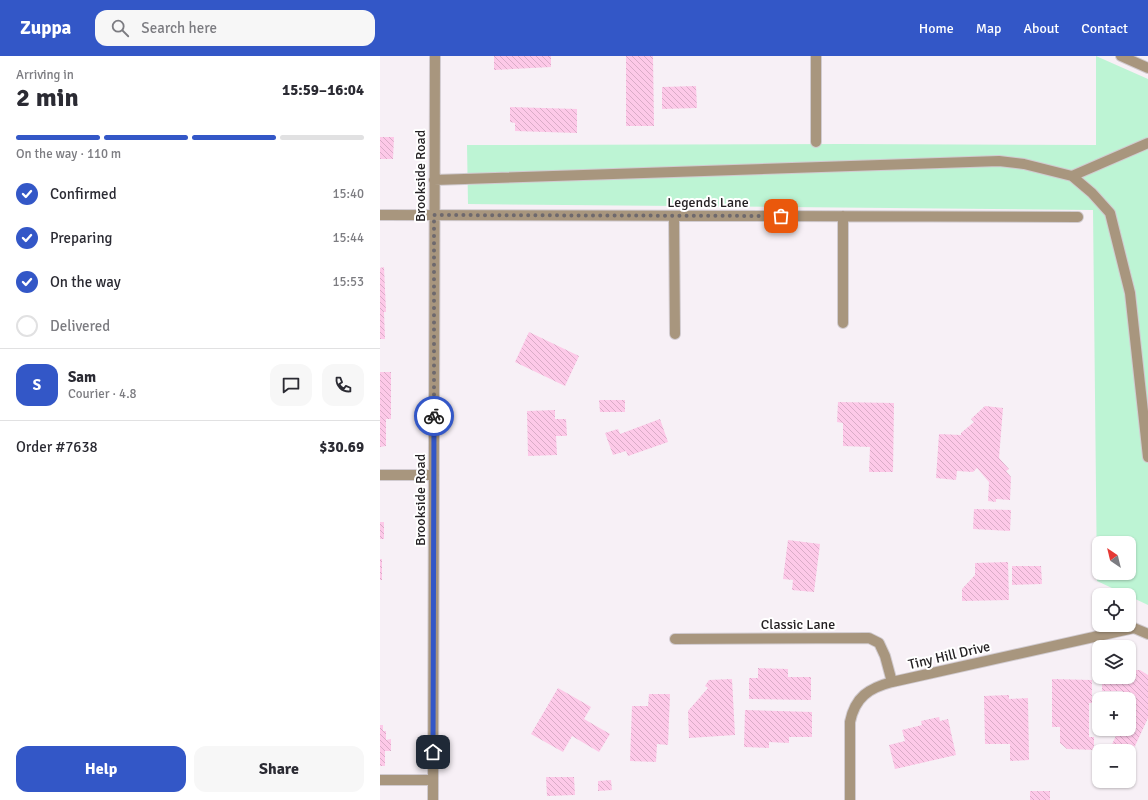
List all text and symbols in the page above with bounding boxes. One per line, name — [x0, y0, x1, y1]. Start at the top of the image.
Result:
search box — [95, 10, 375, 46]
text: Zuppa — [20, 16, 71, 40]
icon: search — [109, 17, 131, 39]
text: Search here — [141, 19, 217, 37]
text: Home — [919, 20, 954, 37]
text: Map — [976, 20, 1001, 37]
text: About — [1023, 20, 1059, 37]
text: Contact — [1081, 20, 1128, 37]
text: Arriving in — [16, 67, 74, 83]
text: 15:59–16:04 — [282, 81, 364, 99]
text: 2 min — [16, 82, 79, 114]
street label: Brookside Road — [412, 130, 429, 222]
text: On the way · 110 m — [16, 146, 121, 162]
icon: check — [16, 183, 38, 205]
text: Confirmed — [50, 185, 117, 203]
text: 15:40 — [332, 186, 364, 202]
street label: Legends Lane — [667, 194, 749, 211]
pin — [764, 199, 798, 233]
icon: bag — [770, 205, 792, 227]
icon: check — [16, 227, 38, 249]
text: Preparing — [50, 229, 113, 247]
text: 15:44 — [332, 230, 364, 246]
icon: check — [16, 271, 38, 293]
text: On the way — [50, 273, 121, 291]
text: 15:53 — [332, 274, 364, 290]
text: Delivered — [50, 317, 110, 335]
button: chat — [270, 364, 312, 406]
button: phone — [322, 364, 364, 406]
text: Sam — [68, 368, 96, 386]
text: S — [33, 376, 41, 394]
text: Courier · 4.8 — [68, 386, 137, 402]
courier — [414, 396, 454, 436]
icon: bike — [423, 405, 445, 427]
text: Order #7638 — [16, 438, 98, 456]
text: $30.69 — [319, 438, 364, 456]
street label: Brookside Road — [412, 454, 429, 546]
north arrow — [1092, 536, 1136, 580]
map controls — [1092, 536, 1136, 788]
button: locate — [1092, 588, 1136, 632]
street label: Classic Lane — [761, 616, 835, 633]
street label: Tiny Hill Drive — [907, 638, 992, 673]
button: layers — [1092, 640, 1136, 684]
button: + — [1092, 692, 1136, 736]
pin — [416, 735, 450, 769]
icon: home — [422, 741, 444, 763]
button: − — [1092, 744, 1136, 788]
button: Help — [16, 746, 186, 792]
button: Share — [194, 746, 364, 792]

